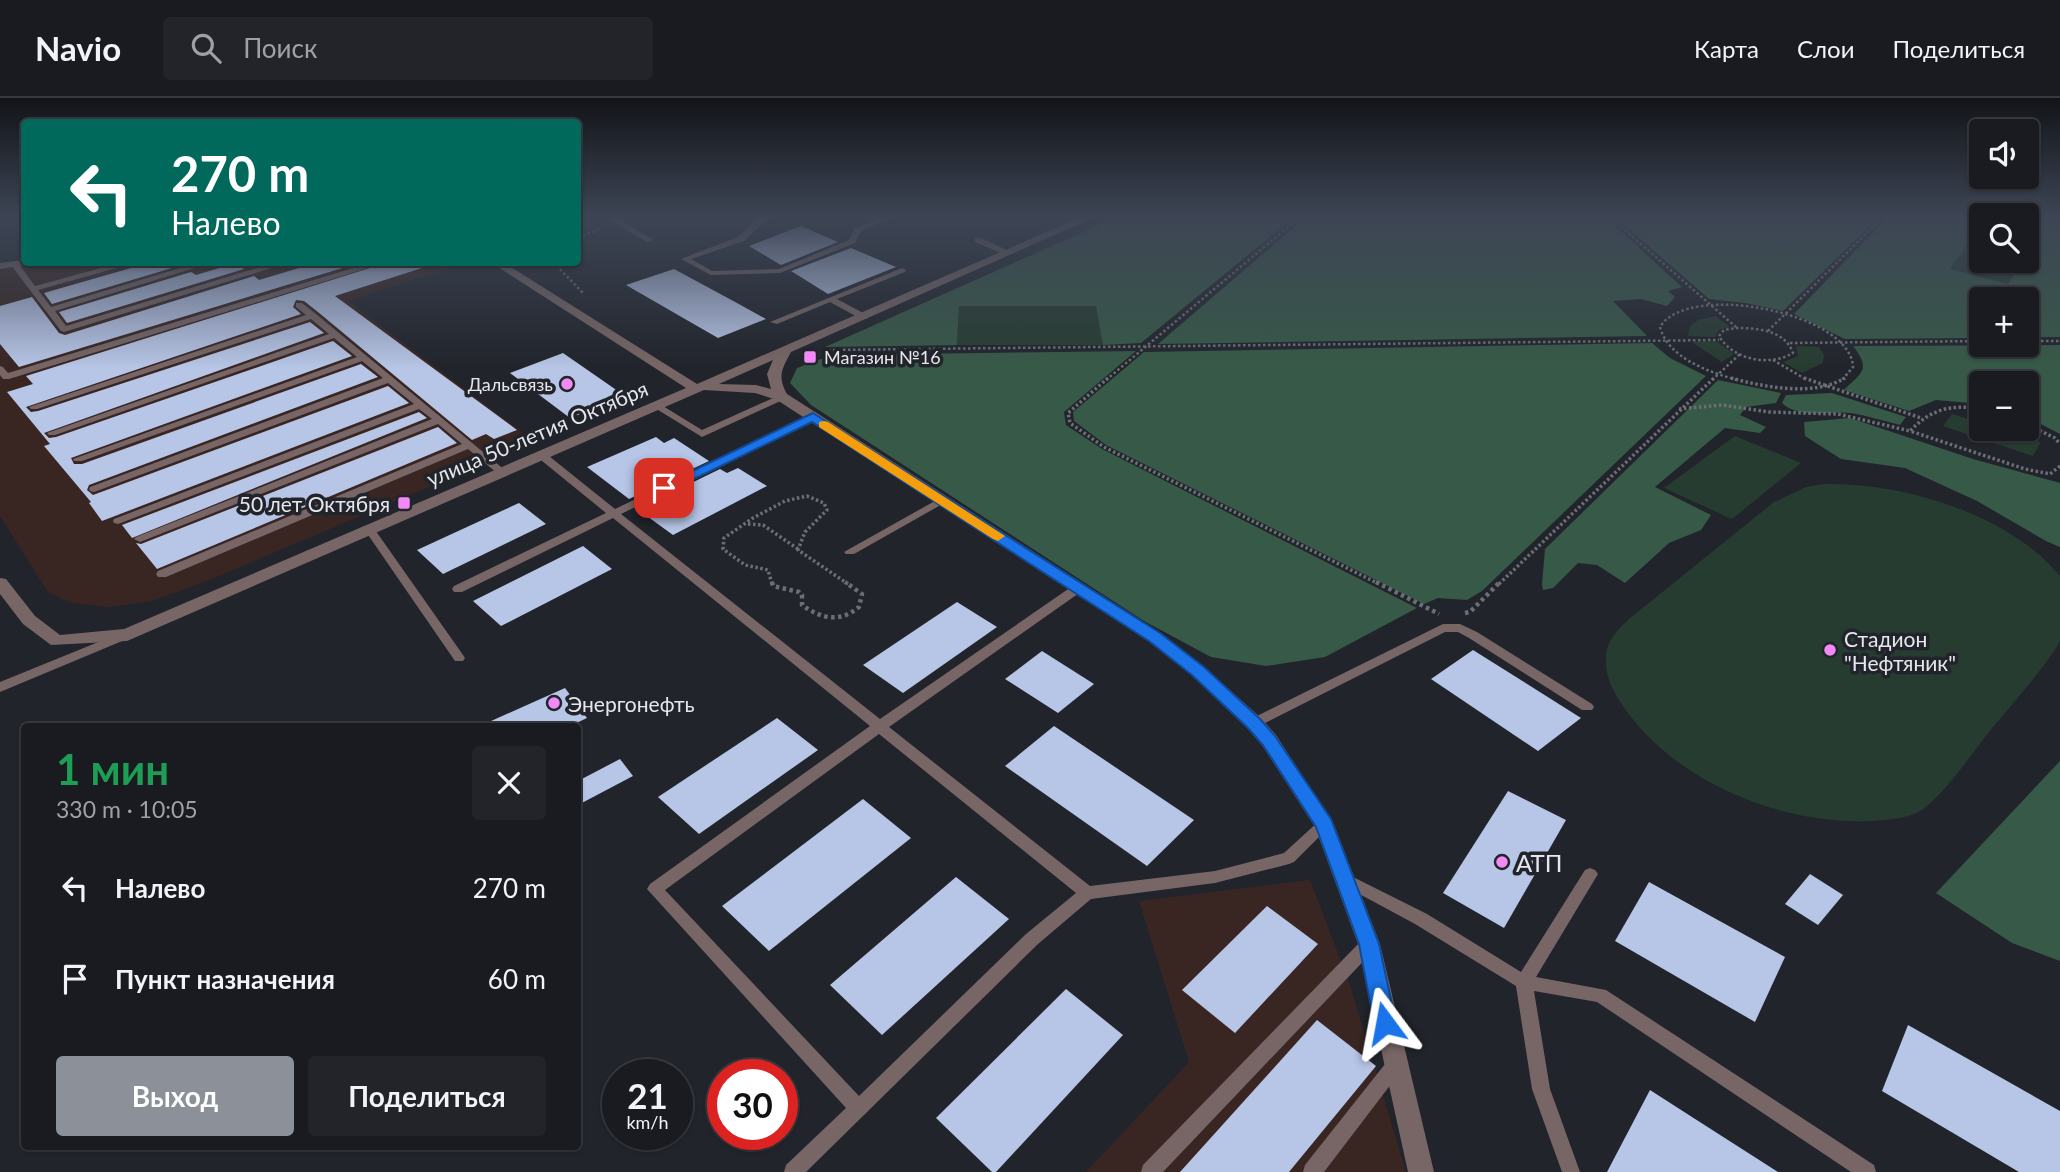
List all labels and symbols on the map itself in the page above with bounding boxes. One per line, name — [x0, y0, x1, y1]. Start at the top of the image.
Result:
place label: Магазин №16 — [824, 346, 941, 368]
marker: Магазин №16 — [802, 349, 818, 365]
place label: Дальсвязь — [468, 373, 553, 395]
street label: улица 50-летия Октября — [423, 375, 651, 491]
marker: Дальсвязь — [559, 376, 575, 392]
pin — [634, 458, 694, 518]
place label: 50 лет Октября — [239, 491, 390, 516]
marker: 50 лет Октября — [396, 495, 412, 511]
place label: Стадион "Нефтяник" — [1844, 626, 1956, 675]
marker: Стадион "Нефтяник" — [1822, 642, 1838, 658]
place label: Энергонефть — [568, 691, 695, 716]
marker: Энергонефть — [546, 695, 562, 711]
place label: АТП — [1516, 848, 1562, 877]
marker: АТП — [1494, 854, 1510, 870]
position arrow — [1348, 986, 1422, 1060]
speed limit sign: 30 — [707, 1059, 798, 1150]

